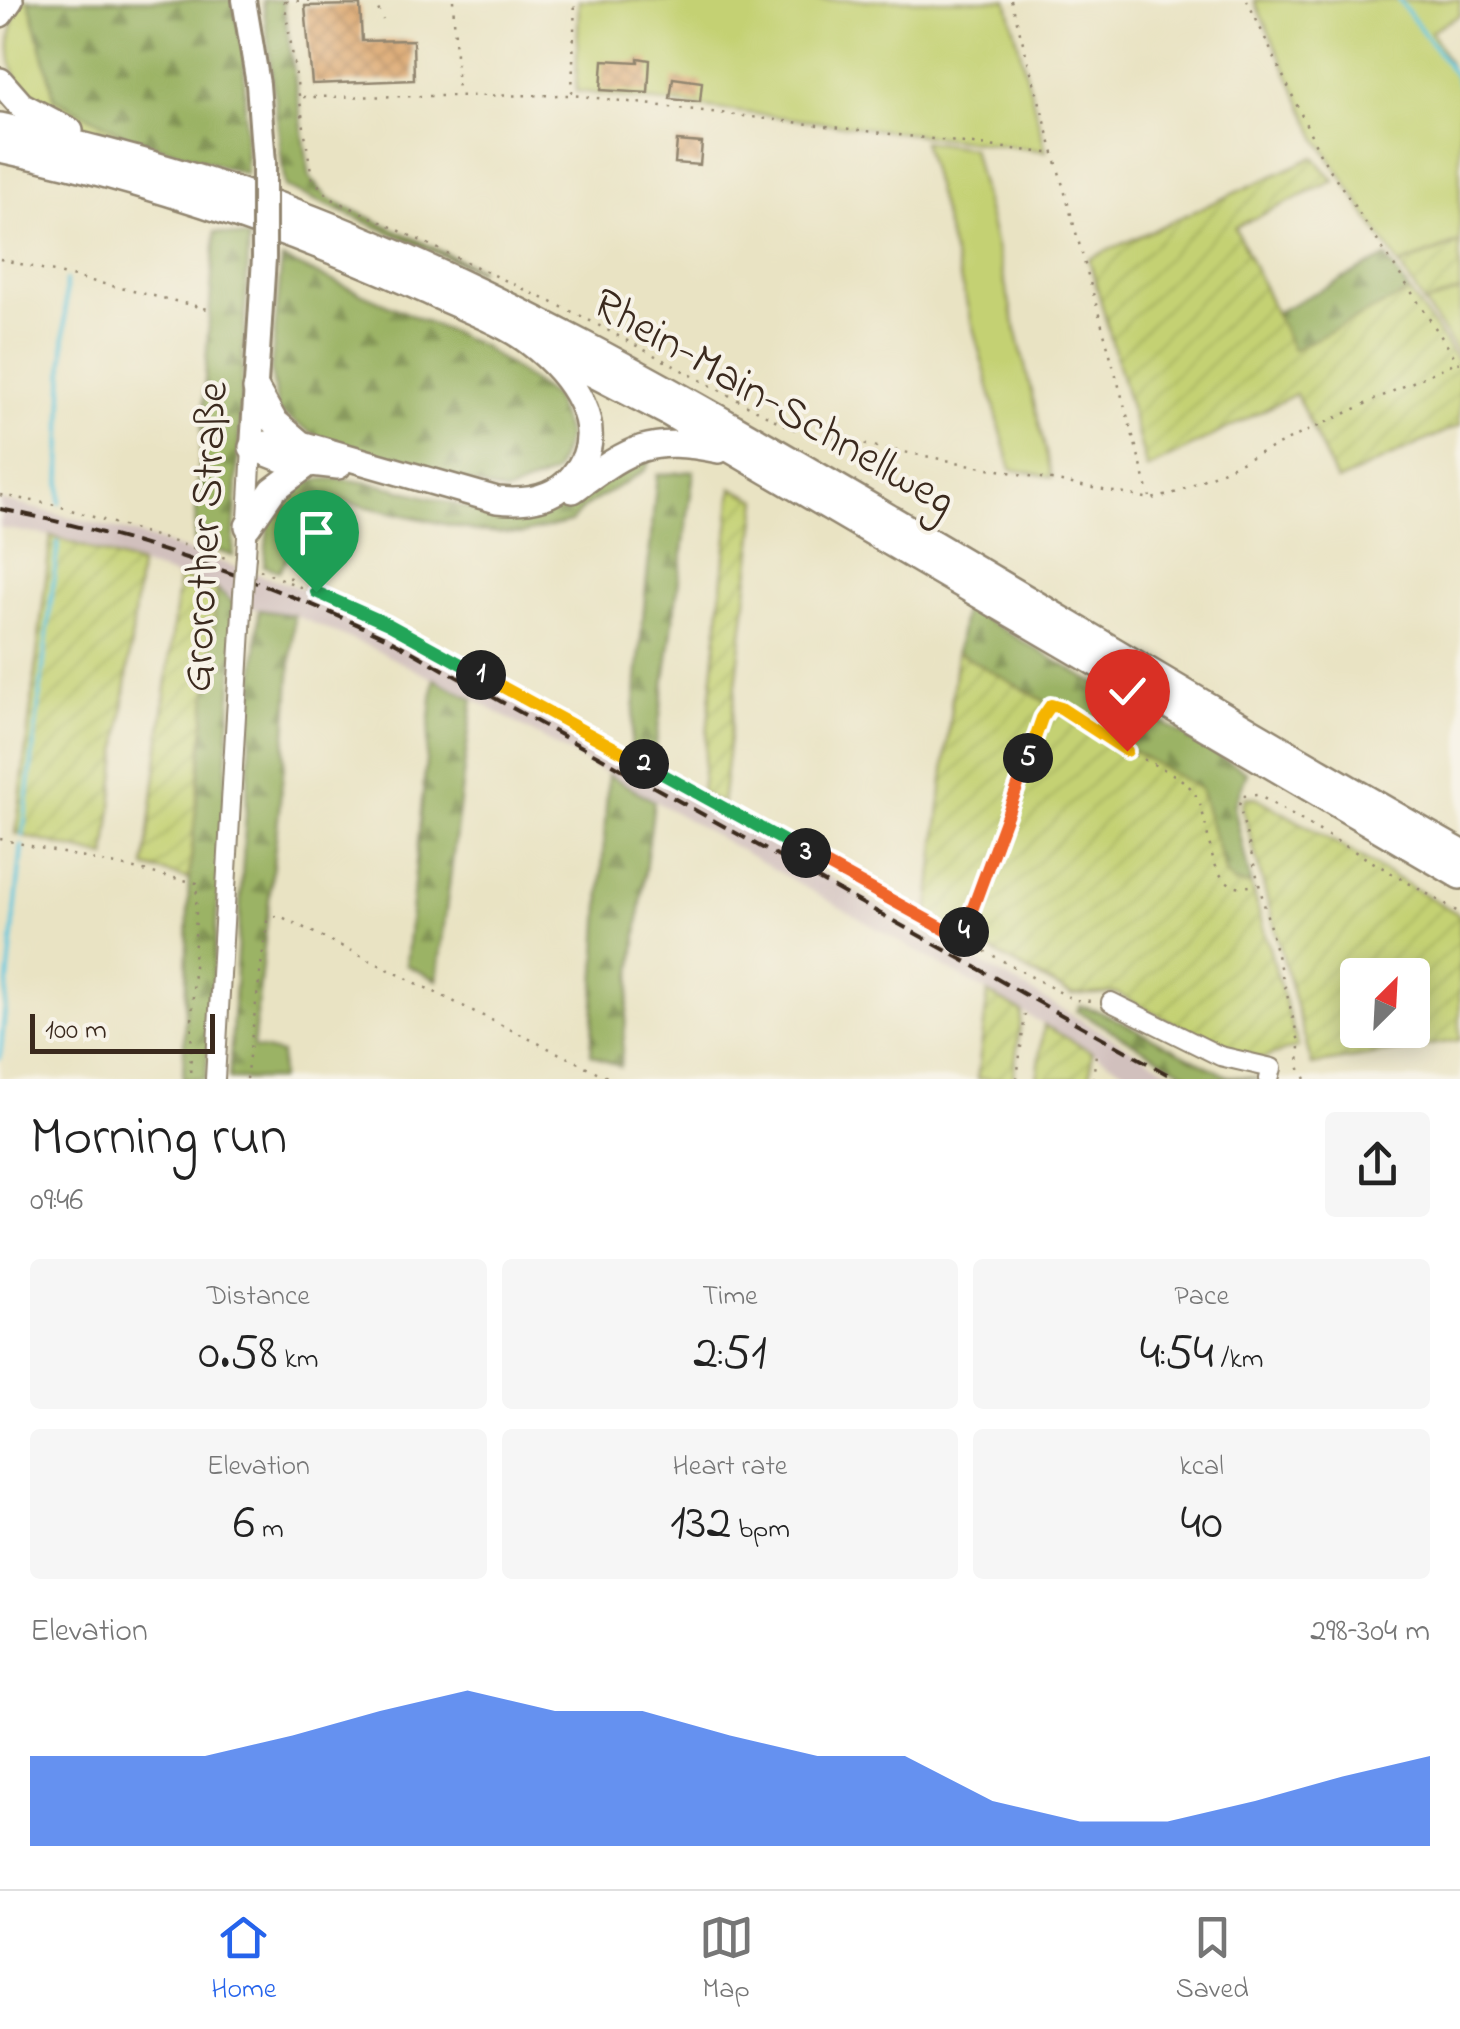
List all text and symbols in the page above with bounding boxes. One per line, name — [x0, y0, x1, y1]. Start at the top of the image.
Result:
street label: Rhein-Main-Schnellweg — [578, 273, 967, 536]
street label: Grorother Straße — [166, 379, 248, 694]
pin — [274, 490, 359, 593]
icon: arrive — [289, 505, 344, 560]
pin — [1085, 649, 1170, 752]
pin: 1 — [456, 650, 506, 700]
text: 1 — [477, 654, 485, 695]
icon: check — [1100, 664, 1155, 719]
pin: 5 — [1003, 733, 1053, 783]
text: 5 — [1020, 737, 1036, 778]
pin: 2 — [619, 739, 669, 789]
text: 2 — [637, 743, 651, 784]
pin: 3 — [781, 828, 831, 878]
text: 3 — [800, 832, 812, 873]
pin: 4 — [939, 907, 989, 957]
text: 4 — [958, 911, 970, 952]
north arrow — [1340, 958, 1430, 1048]
map controls — [1340, 958, 1430, 1048]
scale bar — [30, 1009, 215, 1054]
text: 100 m — [45, 1011, 107, 1052]
text: Morning run — [30, 1100, 287, 1180]
button: share — [1325, 1112, 1430, 1217]
text: 09:46 — [30, 1178, 83, 1225]
text: Distance — [207, 1277, 310, 1318]
text: Time — [702, 1277, 758, 1318]
text: Pace — [1174, 1277, 1229, 1318]
text: 0.58 — [198, 1318, 277, 1391]
text: 2:51 — [693, 1318, 767, 1391]
text: 4:54 — [1140, 1318, 1214, 1391]
text: km — [277, 1340, 318, 1381]
text: /km — [1214, 1340, 1264, 1381]
text: Elevation — [207, 1447, 310, 1488]
text: Heart rate — [673, 1447, 787, 1488]
text: kcal — [1179, 1447, 1224, 1488]
text: 6 — [233, 1488, 255, 1561]
text: 132 — [670, 1488, 731, 1561]
text: 40 — [1181, 1488, 1223, 1561]
text: m — [255, 1510, 284, 1551]
text: bpm — [731, 1510, 790, 1551]
text: Elevation — [30, 1609, 148, 1656]
text: 298–304 m — [1310, 1609, 1430, 1656]
tab: Home — [211, 1910, 276, 2011]
tab: Map — [699, 1910, 754, 2011]
tab: Saved — [1176, 1910, 1249, 2011]

